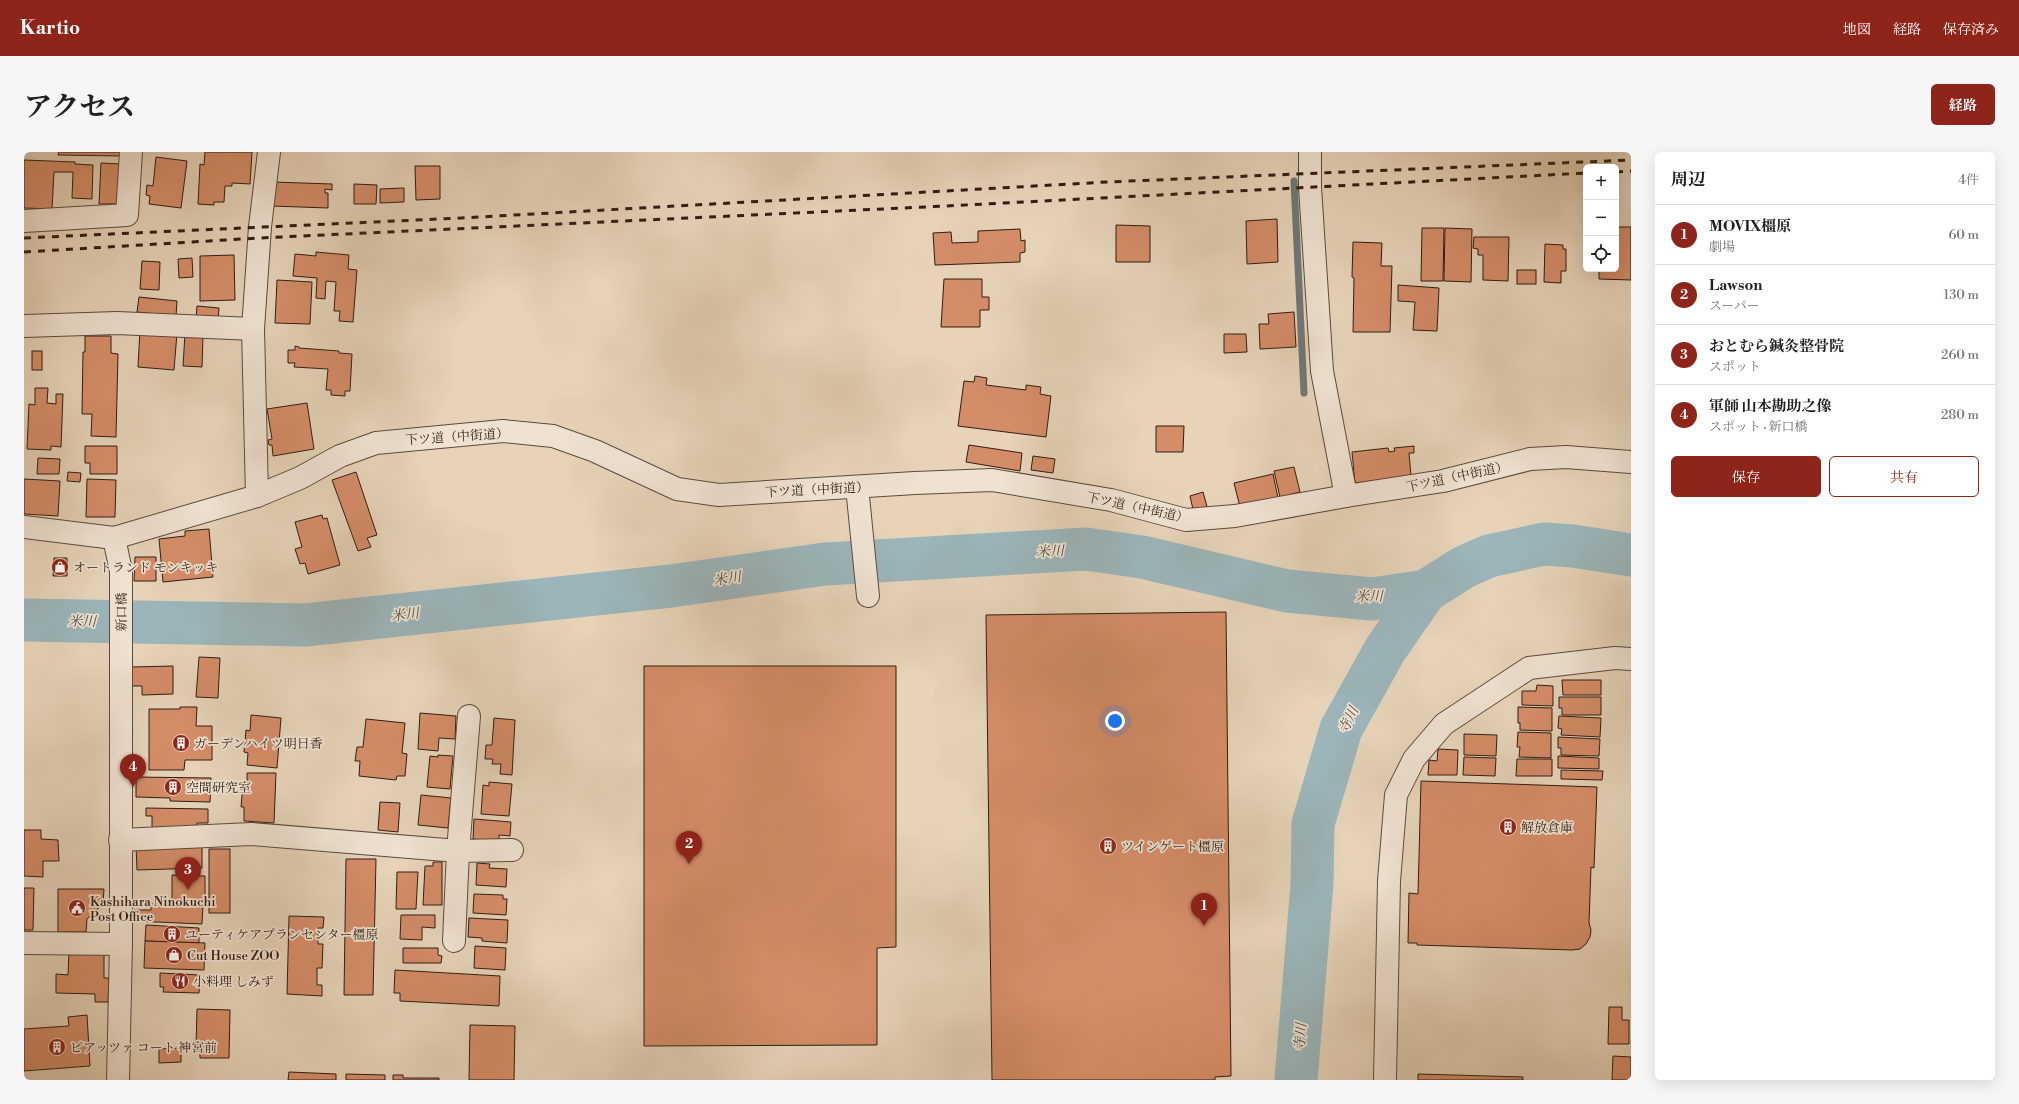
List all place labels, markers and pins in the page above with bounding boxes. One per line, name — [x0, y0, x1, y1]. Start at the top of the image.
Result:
shop icon: オートランド モンキッキ — [50, 557, 70, 577]
place label: オートランド モンキッキ — [73, 560, 218, 576]
building icon: ガーデンハイツ明日香 — [171, 733, 191, 753]
place label: ガーデンハイツ明日香 — [194, 736, 323, 752]
pin: 4 — [120, 754, 146, 787]
building icon: 空間研究室 — [163, 777, 183, 797]
place label: 空間研究室 — [186, 780, 251, 796]
building icon: 解放倉庫 — [1498, 817, 1518, 837]
place label: 解放倉庫 — [1521, 820, 1573, 836]
pin: 2 — [676, 831, 702, 864]
building icon: ツインゲート橿原 — [1098, 836, 1118, 856]
place label: ツインゲート橿原 — [1121, 839, 1224, 855]
pin: 3 — [175, 857, 201, 890]
pin: 1 — [1191, 893, 1217, 926]
place label: Kashihara Ninokuchi Post Office — [90, 894, 216, 925]
public building icon: Kashihara Ninokuchi Post Office — [67, 898, 87, 918]
building icon: ユーティケアプランセンター橿原 — [162, 924, 182, 944]
place label: ユーティケアプランセンター橿原 — [185, 927, 378, 943]
shop icon: Cut House ZOO — [164, 945, 184, 965]
place label: Cut House ZOO — [187, 948, 279, 964]
restaurant icon: 小料理 しみず — [170, 971, 190, 991]
place label: 小料理 しみず — [193, 974, 274, 990]
building icon: ピアッツァ コート 神宮前 — [47, 1037, 67, 1057]
place label: ピアッツァ コート 神宮前 — [70, 1040, 217, 1056]

